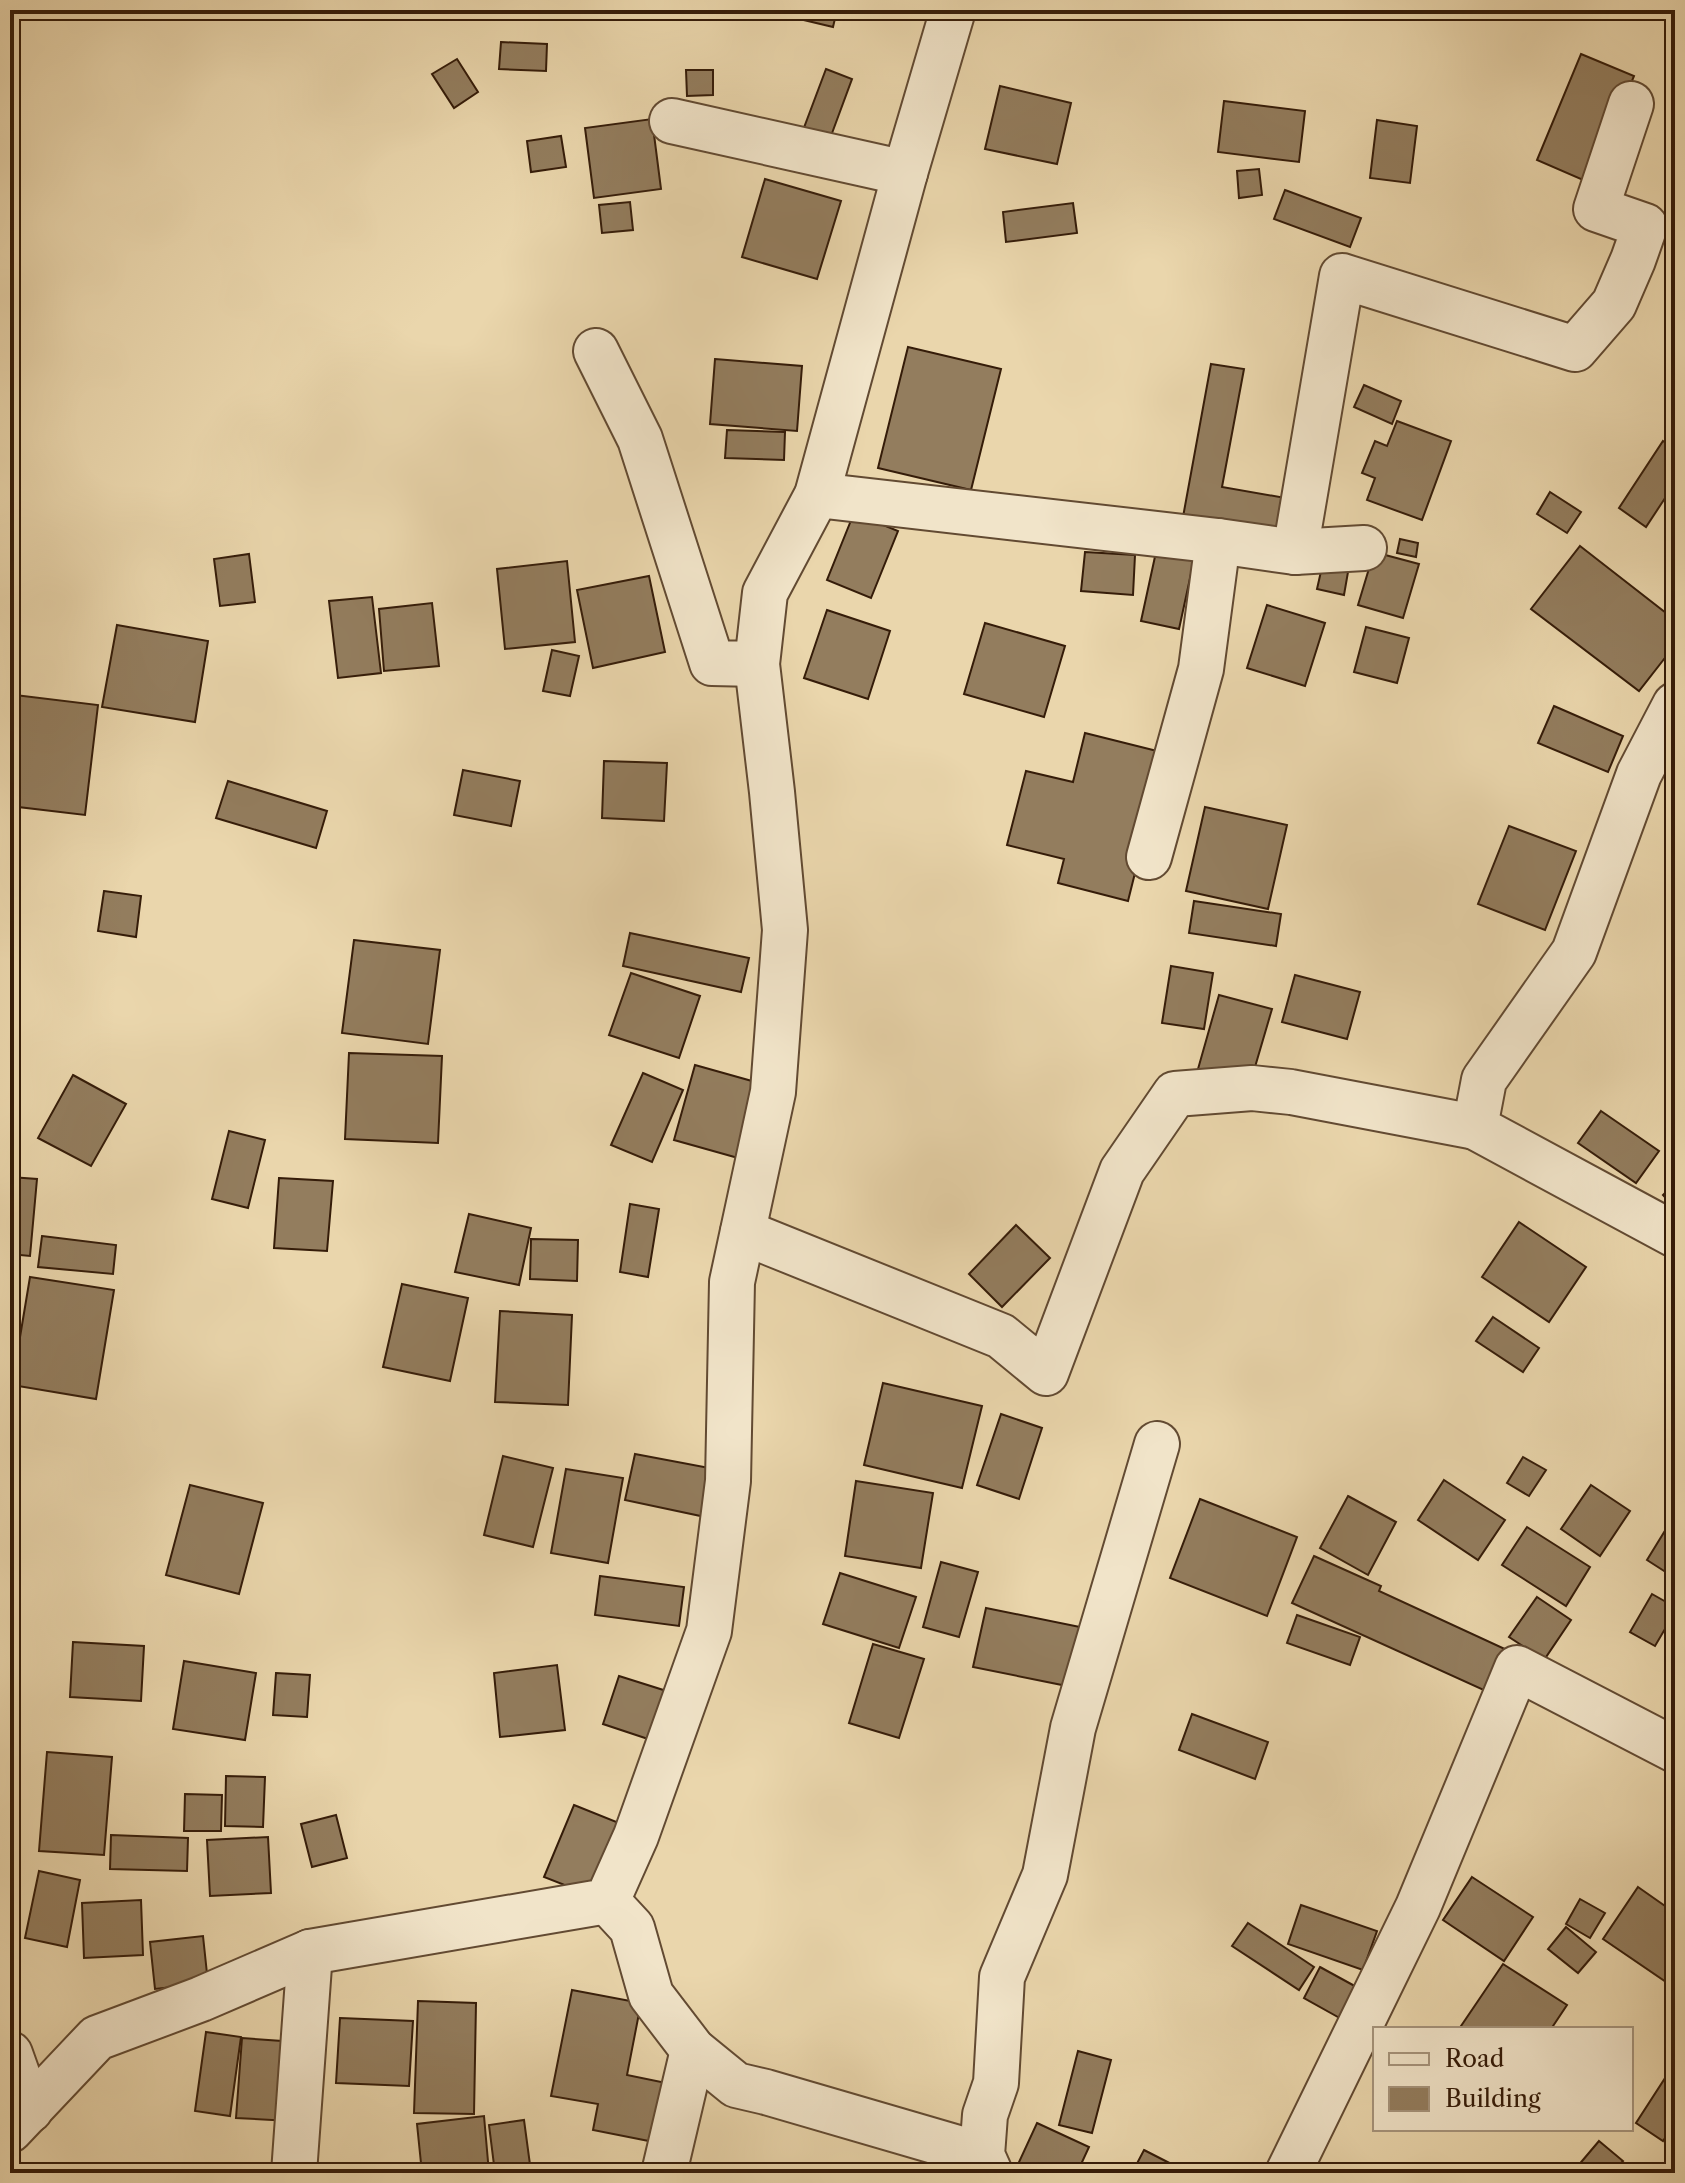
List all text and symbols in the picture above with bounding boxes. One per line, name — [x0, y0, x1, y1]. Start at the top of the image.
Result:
legend — [1373, 2027, 1633, 2131]
text: Road — [1445, 2044, 1505, 2073]
text: Building — [1445, 2084, 1541, 2113]

